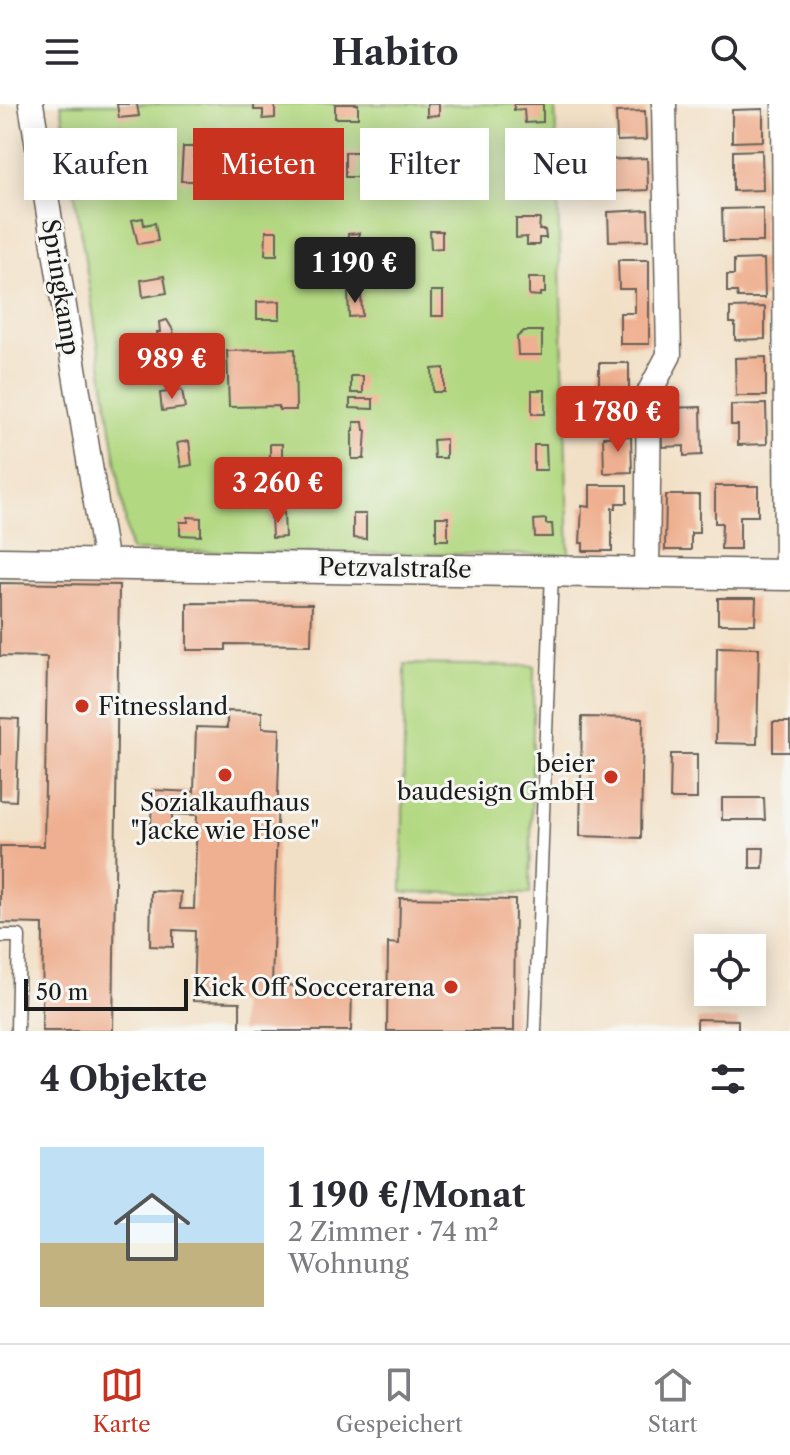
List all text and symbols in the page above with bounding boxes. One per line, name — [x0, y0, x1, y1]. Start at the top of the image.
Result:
icon: menu — [40, 30, 84, 74]
text: Habito — [331, 30, 459, 74]
icon: search — [706, 30, 750, 74]
chip: Kaufen — [24, 128, 177, 200]
chip: Mieten — [193, 128, 344, 200]
chip: Filter — [360, 128, 489, 200]
chip: Neu — [505, 128, 616, 200]
street label: Springkamp — [36, 217, 86, 357]
pin: 1 190 € — [281, 237, 429, 305]
text: 1 190 € — [312, 247, 398, 279]
pin: 989 € — [116, 333, 228, 401]
text: 989 € — [137, 343, 207, 375]
pin: 1 780 € — [544, 386, 692, 454]
text: 1 780 € — [574, 396, 662, 428]
pin: 3 260 € — [204, 457, 352, 525]
text: 3 260 € — [232, 467, 324, 499]
street label: Petzvalstraße — [318, 552, 472, 584]
place label: Fitnessland — [98, 692, 229, 721]
marker: Fitnessland — [73, 697, 91, 715]
place label: beier baudesign GmbH — [397, 749, 595, 806]
marker: Sozialkaufhaus "Jacke wie Hose" — [216, 766, 234, 784]
marker: beier baudesign GmbH — [602, 768, 620, 786]
place label: Sozialkaufhaus "Jacke wie Hose" — [131, 788, 319, 845]
map controls — [694, 934, 766, 1006]
button: locate — [694, 934, 766, 1006]
place label: Kick Off Soccerarena — [192, 973, 435, 1002]
scale bar — [24, 975, 188, 1011]
marker: Kick Off Soccerarena — [442, 978, 460, 996]
text: 50 m — [36, 979, 88, 1006]
icon: filters — [706, 1057, 750, 1101]
text: 4 Objekte — [40, 1058, 207, 1100]
text: 1 190 €/Monat — [288, 1174, 526, 1216]
icon: home — [104, 1179, 200, 1275]
text: 2 Zimmer · 74 m² — [288, 1216, 499, 1248]
text: Wohnung — [288, 1248, 409, 1280]
tab: Karte — [93, 1363, 151, 1438]
tab: Gespeichert — [336, 1363, 463, 1438]
tab: Start — [648, 1363, 697, 1438]

